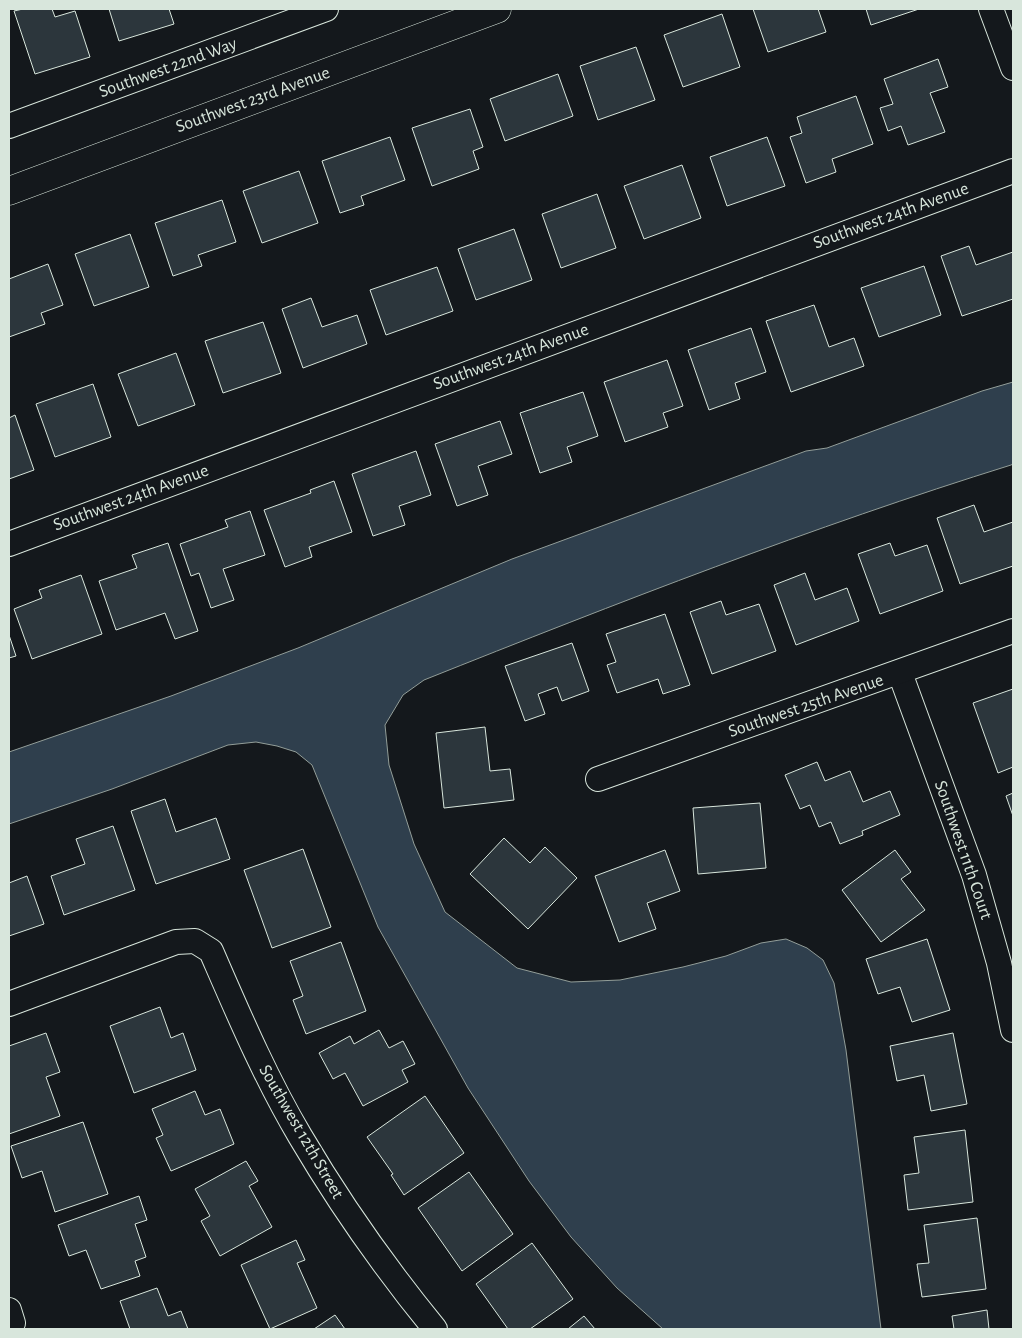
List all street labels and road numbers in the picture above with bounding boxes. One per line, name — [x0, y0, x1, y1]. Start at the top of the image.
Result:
street label: Southwest 22nd Way — [97, 35, 240, 101]
street label: Southwest 23rd Avenue — [174, 64, 332, 136]
street label: Southwest 24th Avenue — [811, 180, 971, 252]
street label: Southwest 24th Avenue — [431, 321, 591, 393]
street label: Southwest 24th Avenue — [51, 462, 211, 534]
street label: Southwest 25th Avenue — [726, 671, 886, 741]
street label: Southwest 11th Court — [931, 778, 995, 922]
street label: Southwest 12th Street — [255, 1062, 347, 1202]

